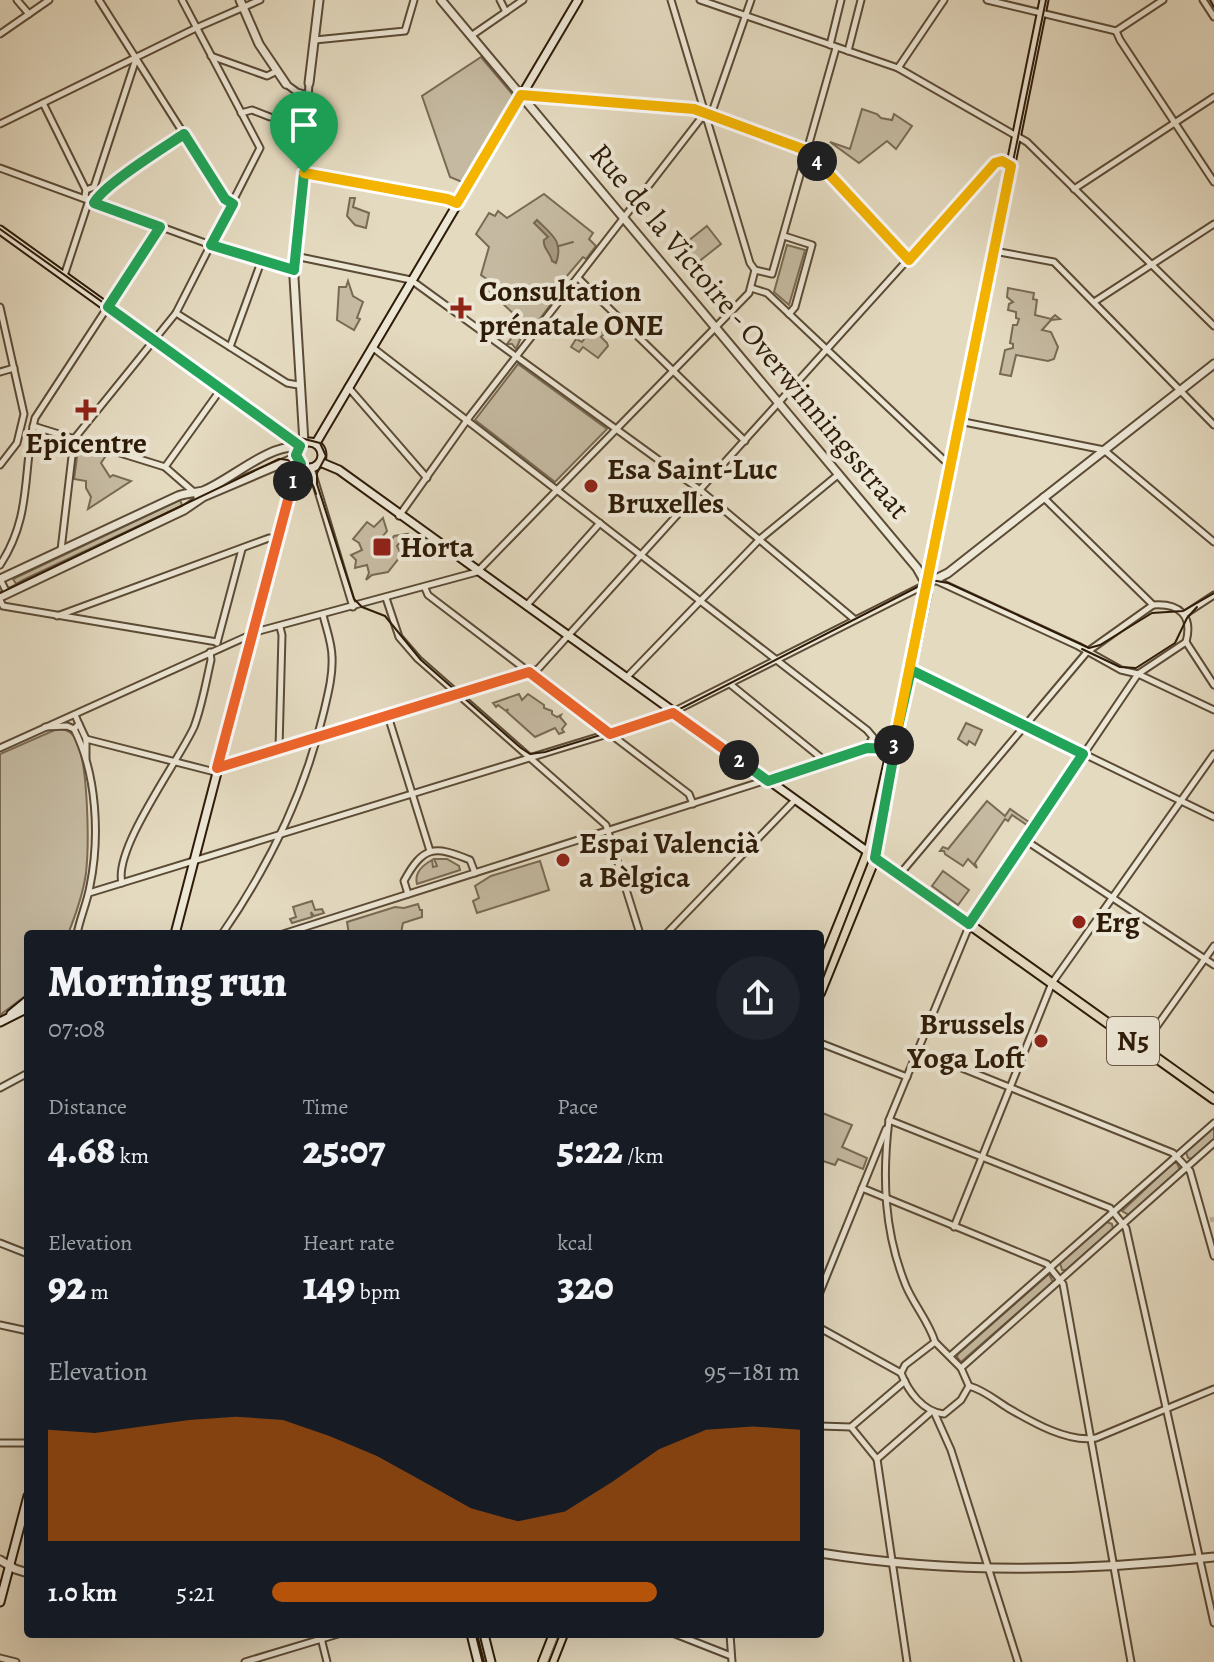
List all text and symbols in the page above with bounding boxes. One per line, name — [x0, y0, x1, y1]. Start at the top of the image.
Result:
pin — [270, 91, 338, 173]
icon: arrive — [282, 103, 326, 147]
street label: Rue de la Victoire - Overwinningsstraat — [581, 135, 919, 527]
pin: 4 — [797, 141, 837, 181]
text: 4 — [812, 146, 822, 176]
place label: Consultation prénatale ONE — [479, 271, 664, 345]
marker: Consultation prénatale ONE — [450, 297, 472, 319]
marker: Epicentre — [75, 399, 97, 421]
place label: Epicentre — [25, 423, 147, 463]
place label: Esa Saint-Luc Bruxelles — [607, 449, 778, 523]
pin: 1 — [273, 461, 313, 501]
text: 1 — [289, 466, 297, 496]
marker: Esa Saint-Luc Bruxelles — [582, 477, 600, 495]
place label: Horta — [400, 527, 475, 567]
marker: Horta — [371, 536, 393, 558]
pin: 3 — [874, 725, 914, 765]
text: 3 — [889, 730, 899, 760]
pin: 2 — [719, 740, 759, 780]
text: 2 — [734, 745, 744, 775]
place label: Espai Valencià a Bèlgica — [579, 823, 760, 897]
marker: Espai Valencià a Bèlgica — [554, 851, 572, 869]
place label: Erg — [1095, 902, 1141, 942]
marker: Erg — [1070, 913, 1088, 931]
text: Morning run — [48, 951, 287, 1011]
button: share — [716, 956, 800, 1040]
place label: Brussels Yoga Loft — [906, 1004, 1025, 1078]
text: 07:08 — [48, 1011, 105, 1046]
road number: N5 — [1107, 1017, 1159, 1065]
marker: Brussels Yoga Loft — [1032, 1032, 1050, 1050]
text: Distance — [48, 1092, 127, 1122]
text: Time — [303, 1092, 348, 1122]
text: Pace — [557, 1092, 598, 1122]
text: 4.68 — [48, 1122, 115, 1177]
text: 25:07 — [303, 1122, 385, 1177]
text: 5:22 — [557, 1122, 623, 1177]
text: km — [115, 1141, 149, 1171]
text: /km — [623, 1141, 664, 1171]
text: Elevation — [48, 1228, 132, 1258]
text: Heart rate — [303, 1228, 395, 1258]
text: kcal — [557, 1228, 593, 1258]
text: 92 — [48, 1258, 86, 1313]
text: 149 — [303, 1258, 355, 1313]
text: 320 — [557, 1258, 614, 1313]
text: m — [86, 1277, 109, 1307]
text: bpm — [355, 1277, 401, 1307]
text: Elevation — [48, 1354, 148, 1389]
text: 95–181 m — [704, 1354, 800, 1389]
text: 1.0 km — [48, 1575, 117, 1610]
text: 5:21 — [176, 1575, 215, 1610]

